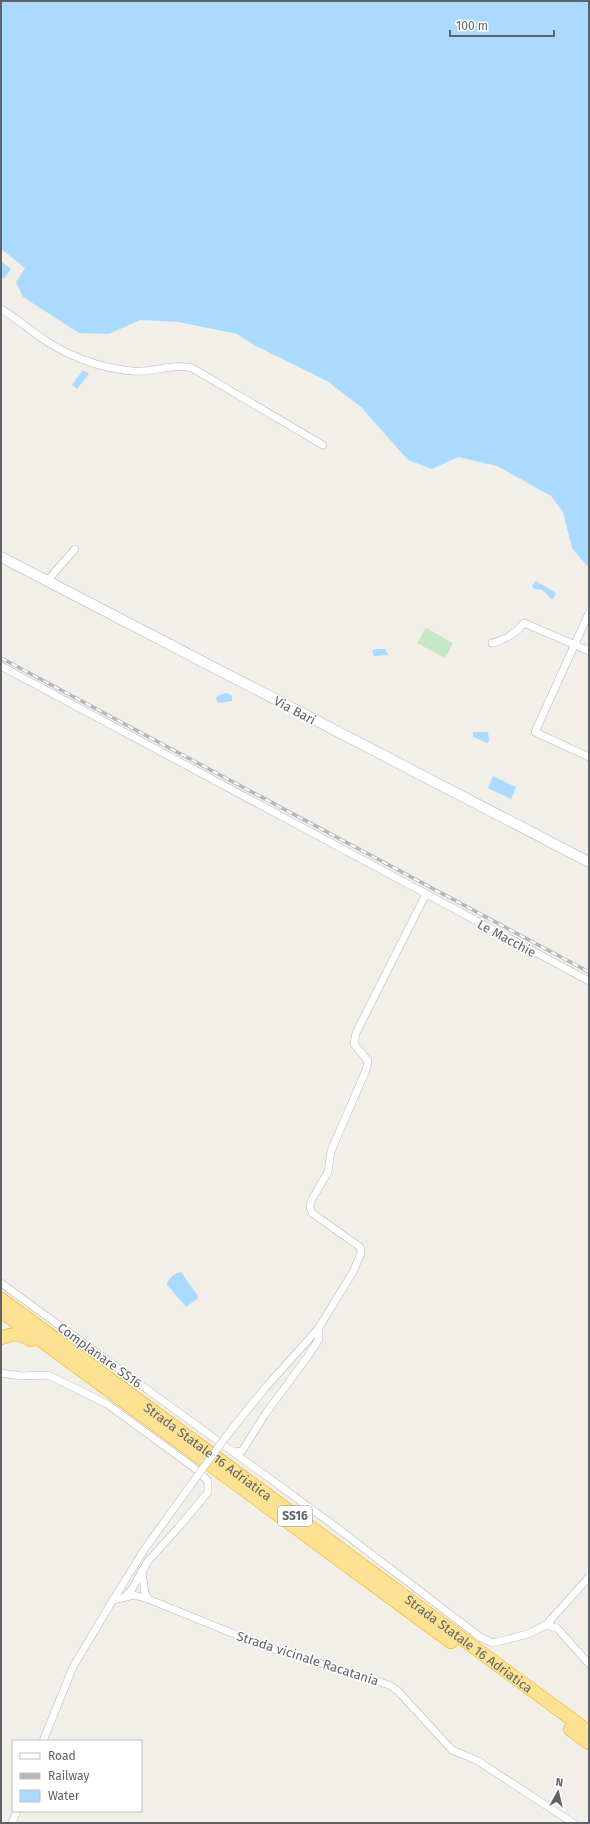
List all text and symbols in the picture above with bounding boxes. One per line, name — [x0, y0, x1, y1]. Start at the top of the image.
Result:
scale bar — [450, 12, 554, 38]
text: 100 m — [456, 19, 488, 33]
street label: Via Bari — [271, 693, 318, 728]
street label: Le Macchie — [475, 917, 539, 960]
street label: Complanare SS16 — [55, 1320, 145, 1391]
street label: Strada Statale 16 Adriatica — [141, 1400, 274, 1504]
road number: SS16 — [278, 1506, 312, 1526]
street label: Strada Statale 16 Adriatica — [402, 1592, 535, 1696]
street label: Strada vicinale Racatania — [235, 1628, 381, 1689]
legend — [12, 1740, 142, 1812]
text: Road — [48, 1749, 76, 1763]
text: Railway — [48, 1769, 89, 1783]
north arrow — [538, 1772, 578, 1812]
text: N — [555, 1776, 564, 1790]
text: Water — [48, 1789, 80, 1803]

